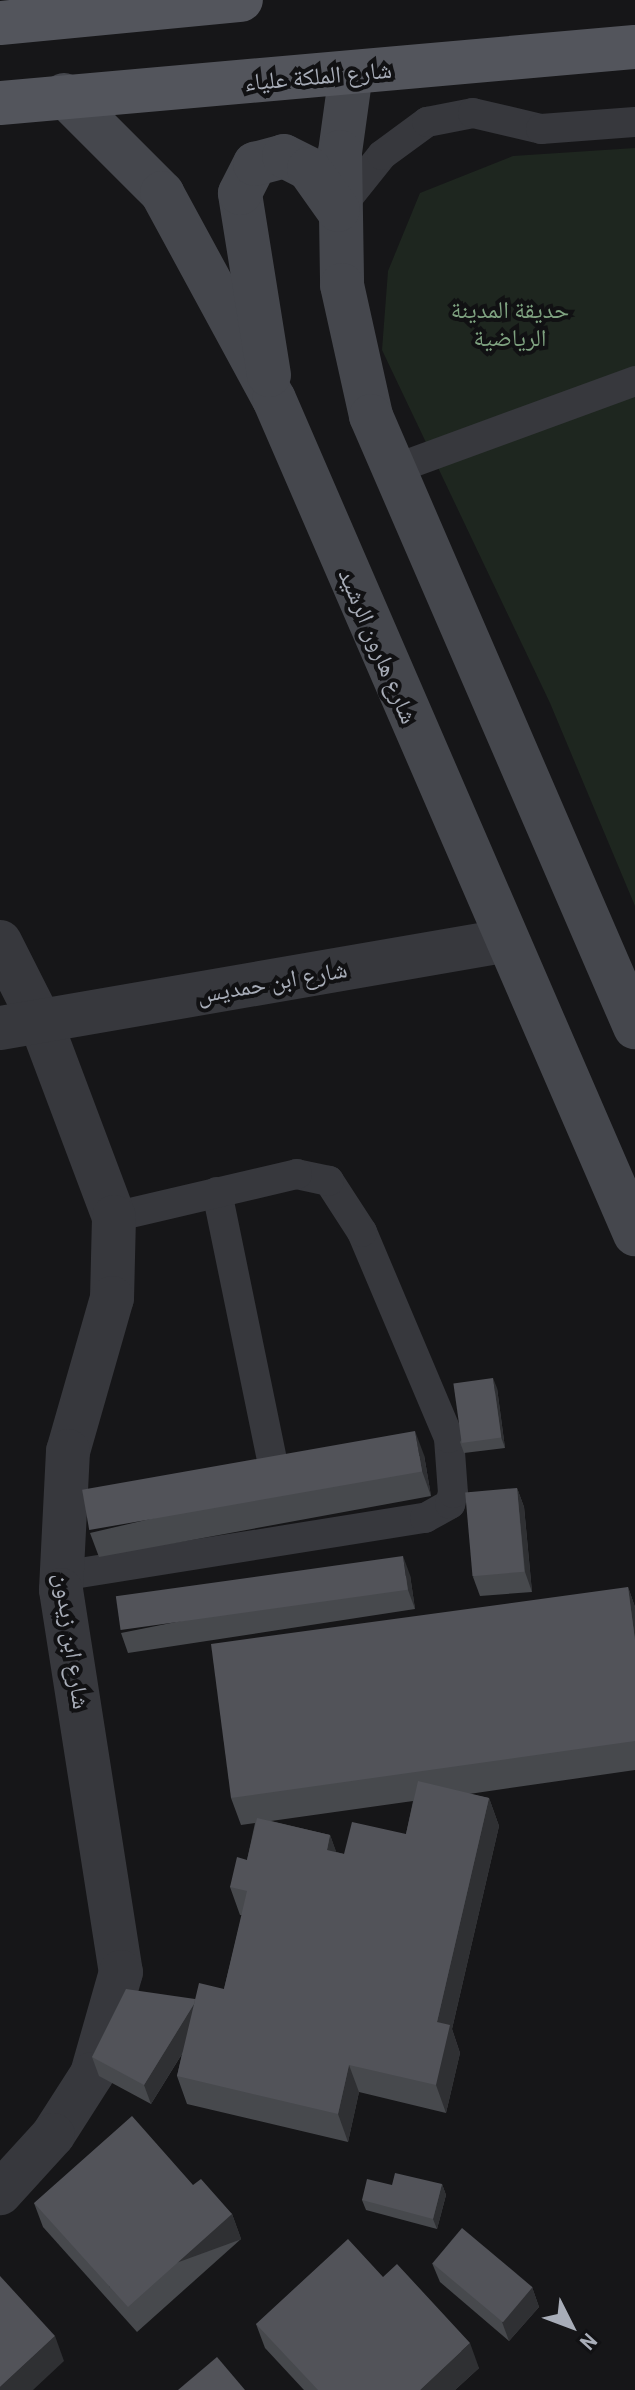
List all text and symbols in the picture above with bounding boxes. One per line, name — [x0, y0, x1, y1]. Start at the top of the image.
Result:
street label: شارع الملكة علياء — [243, 55, 393, 97]
park label: حديقة المدينة الرياضية — [451, 296, 569, 352]
street label: شارع هارون الرشيد — [332, 564, 424, 728]
street label: شارع ابن حمديس — [195, 955, 349, 1009]
street label: شارع ابن زيدون — [48, 1571, 96, 1711]
north arrow — [531, 2286, 611, 2366]
text: N — [573, 2327, 604, 2357]

